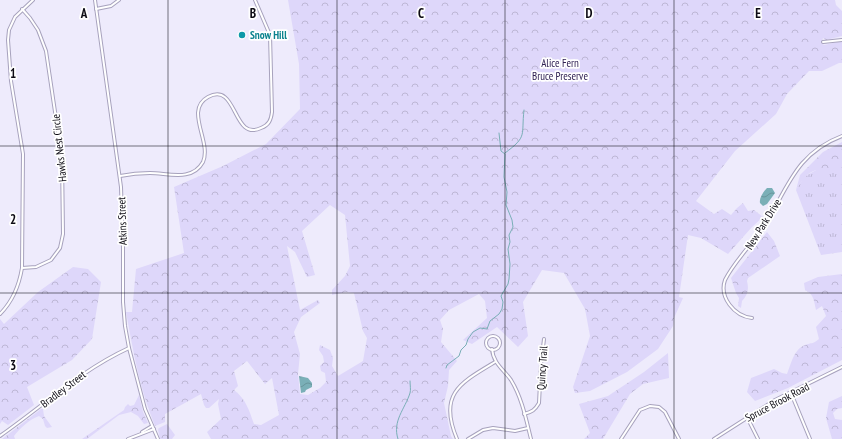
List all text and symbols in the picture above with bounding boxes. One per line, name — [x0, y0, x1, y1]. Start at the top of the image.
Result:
text: A — [80, 5, 88, 22]
text: B — [250, 5, 256, 22]
text: C — [418, 5, 424, 22]
text: D — [586, 5, 593, 22]
text: E — [755, 5, 761, 22]
place label: Snow Hill — [250, 28, 287, 42]
marker: Snow Hill — [237, 30, 247, 40]
park label: Alice Fern Bruce Preserve — [532, 56, 588, 83]
text: 1 — [10, 65, 16, 82]
street label: Hawks Nest Circle — [48, 113, 70, 183]
street label: New Park Drive — [742, 196, 784, 252]
street label: Atkins Street — [114, 197, 130, 245]
text: 2 — [10, 211, 16, 228]
street label: Quincy Trail — [533, 345, 551, 390]
text: 3 — [10, 357, 16, 374]
street label: Bradley Street — [38, 367, 88, 411]
street label: Spruce Brook Road — [743, 379, 812, 425]

